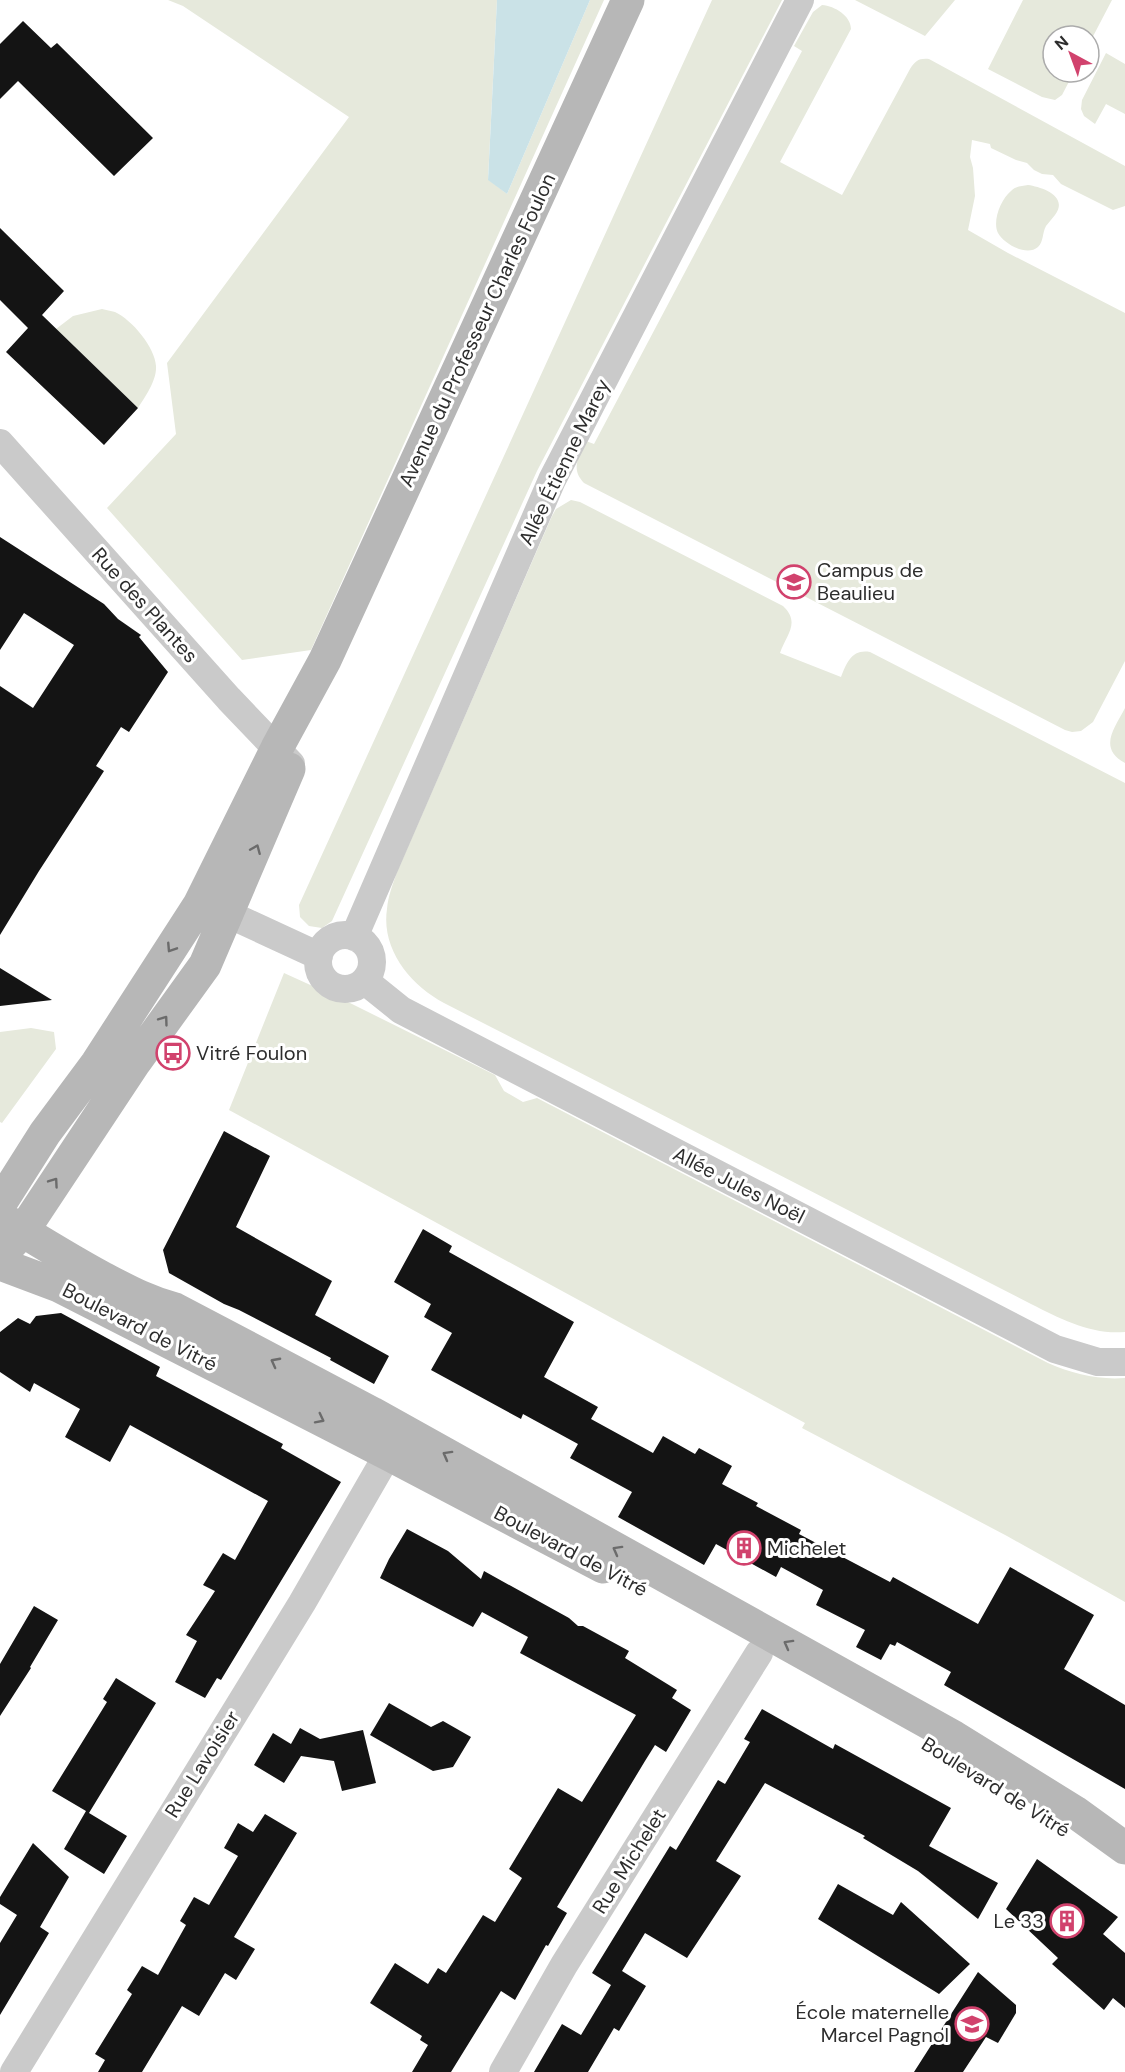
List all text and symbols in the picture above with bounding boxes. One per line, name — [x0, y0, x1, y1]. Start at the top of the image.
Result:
north arrow — [1041, 24, 1101, 84]
text: N — [1050, 31, 1073, 55]
street label: Avenue du Professeur Charles Foulon — [393, 169, 561, 491]
street label: Allée Étienne Marey — [512, 375, 616, 549]
street label: Rue des Plantes — [86, 542, 204, 668]
place label: Campus de Beaulieu — [817, 557, 923, 606]
school or university icon: Campus de Beaulieu — [776, 564, 812, 600]
one-way arrow — [248, 845, 260, 856]
one-way arrow — [167, 941, 178, 952]
one-way arrow — [157, 1016, 168, 1027]
bus stop icon: Vitré Foulon — [155, 1035, 191, 1071]
place label: Vitré Foulon — [196, 1040, 307, 1066]
street label: Allée Jules Noël — [669, 1141, 809, 1229]
one-way arrow — [47, 1177, 58, 1188]
street label: Boulevard de Vitré — [58, 1277, 222, 1377]
one-way arrow — [271, 1358, 281, 1369]
one-way arrow — [314, 1412, 325, 1424]
one-way arrow — [442, 1451, 453, 1462]
street label: Boulevard de Vitré — [490, 1500, 652, 1602]
building icon: Michelet — [726, 1530, 762, 1566]
place label: Michelet — [767, 1535, 846, 1561]
one-way arrow — [613, 1546, 623, 1557]
one-way arrow — [783, 1640, 794, 1651]
street label: Rue Lavoisier — [159, 1706, 245, 1822]
street label: Boulevard de Vitré — [917, 1731, 1075, 1843]
street label: Rue Michelet — [586, 1803, 672, 1918]
building icon: Le 33 — [1049, 1903, 1085, 1939]
place label: Le 33 — [994, 1908, 1044, 1934]
place label: École maternelle Marcel Pagnol — [795, 1999, 949, 2048]
school or university icon: École maternelle Marcel Pagnol — [954, 2006, 990, 2042]

